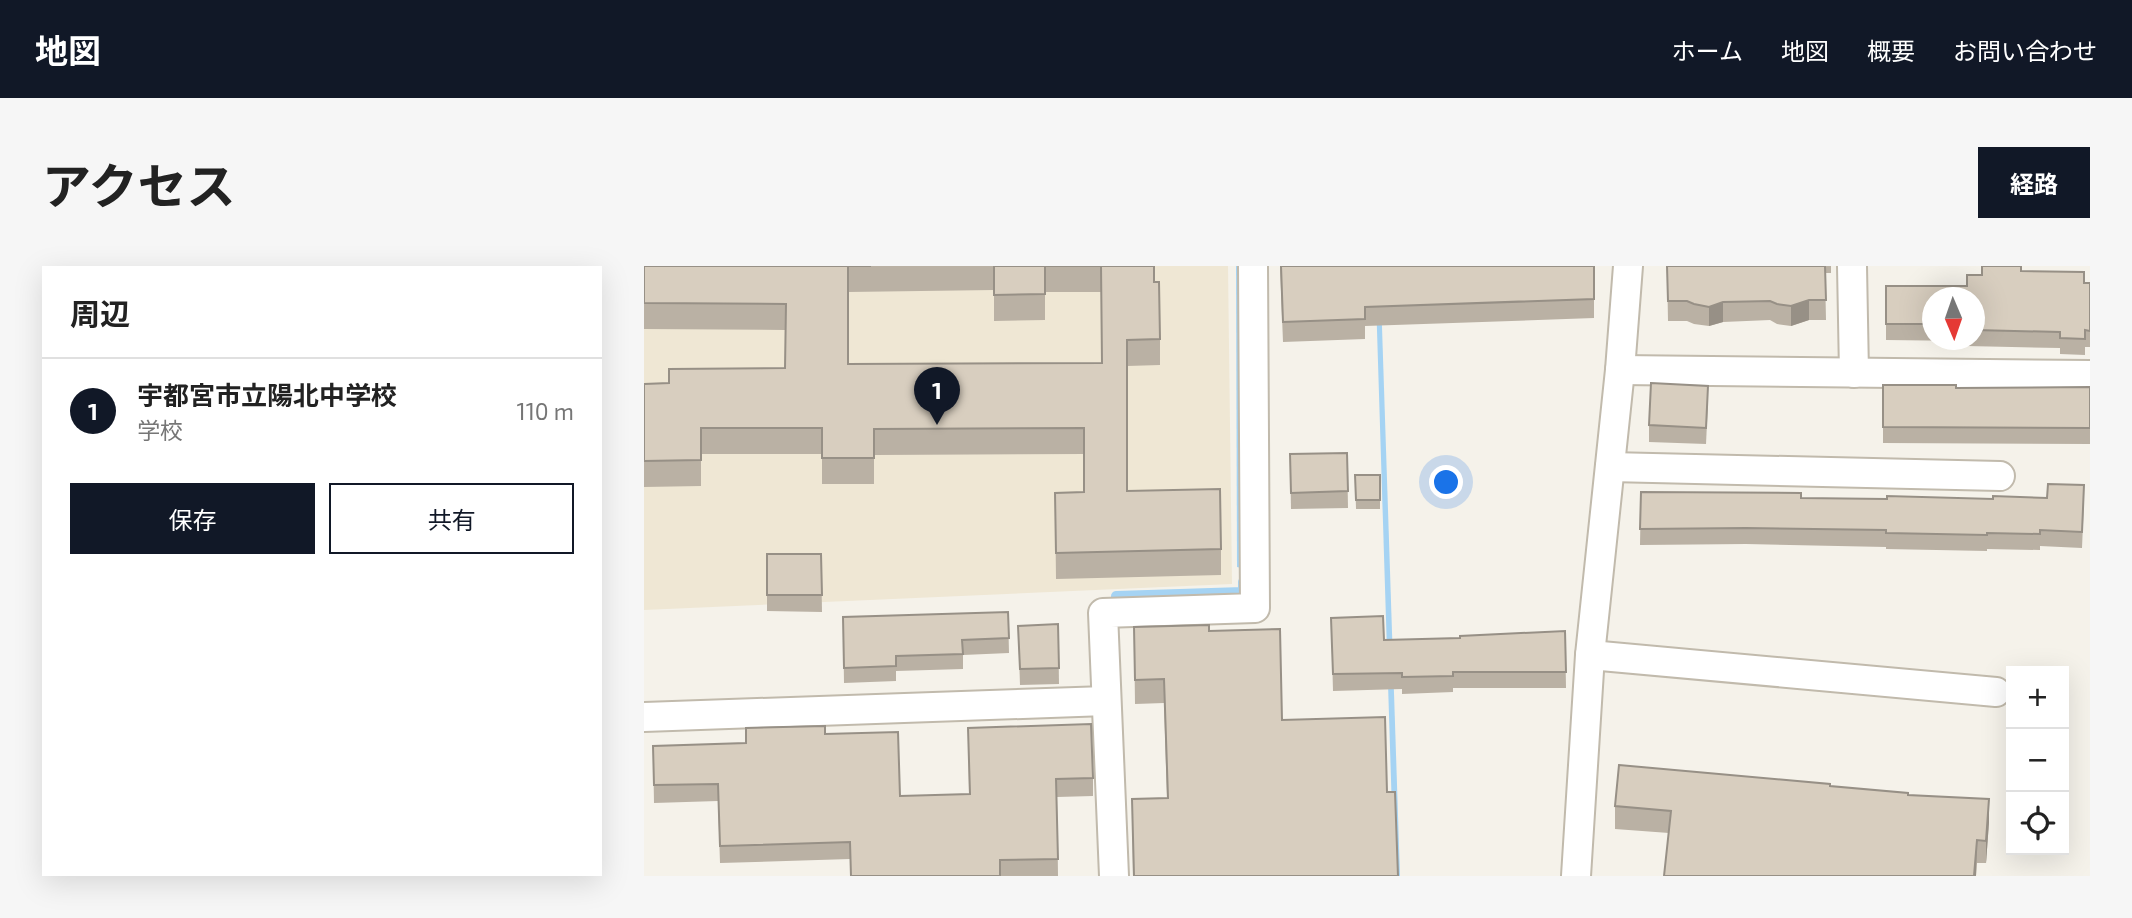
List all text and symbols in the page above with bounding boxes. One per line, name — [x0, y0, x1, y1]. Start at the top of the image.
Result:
text: 地図 — [35, 30, 101, 70]
text: ホーム — [1672, 36, 1743, 65]
text: 地図 — [1781, 36, 1829, 65]
text: 概要 — [1867, 36, 1915, 65]
text: お問い合わせ — [1953, 36, 2097, 65]
button: 経路 — [1978, 147, 2090, 218]
text: アクセス — [42, 155, 236, 214]
north arrow — [1922, 287, 1985, 350]
text: 周辺 — [70, 295, 130, 331]
pin: 1 — [914, 367, 960, 425]
text: 宇都宮市立陽北中学校 — [137, 379, 397, 410]
text: 1 — [88, 397, 98, 425]
text: 110 m — [517, 397, 574, 425]
text: 学校 — [137, 416, 183, 444]
your location — [1429, 465, 1463, 499]
button: 保存 — [70, 483, 315, 554]
button: 共有 — [329, 483, 574, 554]
map controls — [2006, 666, 2069, 855]
button: + — [2006, 666, 2069, 729]
button: − — [2006, 729, 2069, 792]
button: locate — [2006, 792, 2069, 855]

